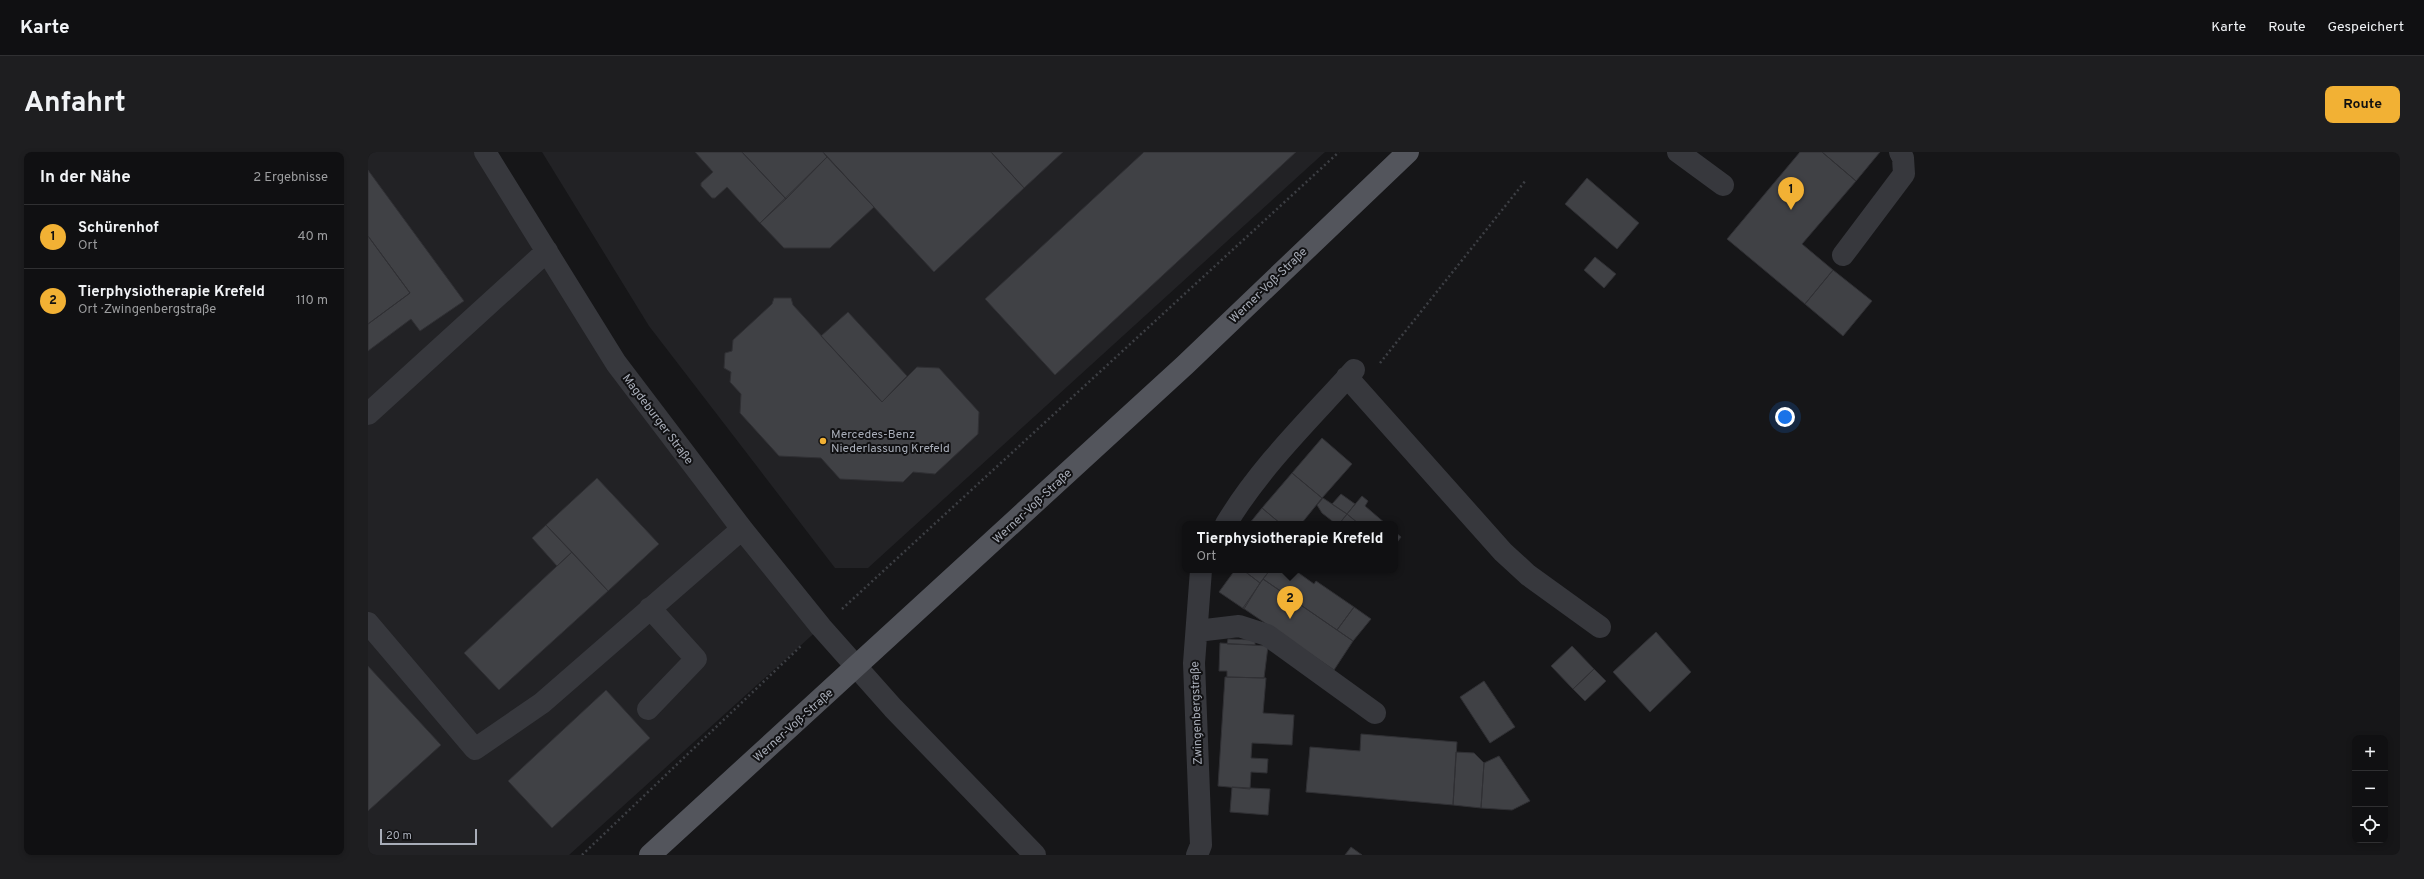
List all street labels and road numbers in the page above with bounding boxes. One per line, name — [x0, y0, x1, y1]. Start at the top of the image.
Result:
street label: Werner-Voß-Straße — [1226, 244, 1311, 327]
street label: Magdeburger Straße — [618, 371, 696, 468]
street label: Werner-Voß-Straße — [990, 466, 1076, 548]
street label: Zwingenbergstraße — [1187, 661, 1207, 765]
street label: Werner-Voß-Straße — [750, 685, 837, 766]

